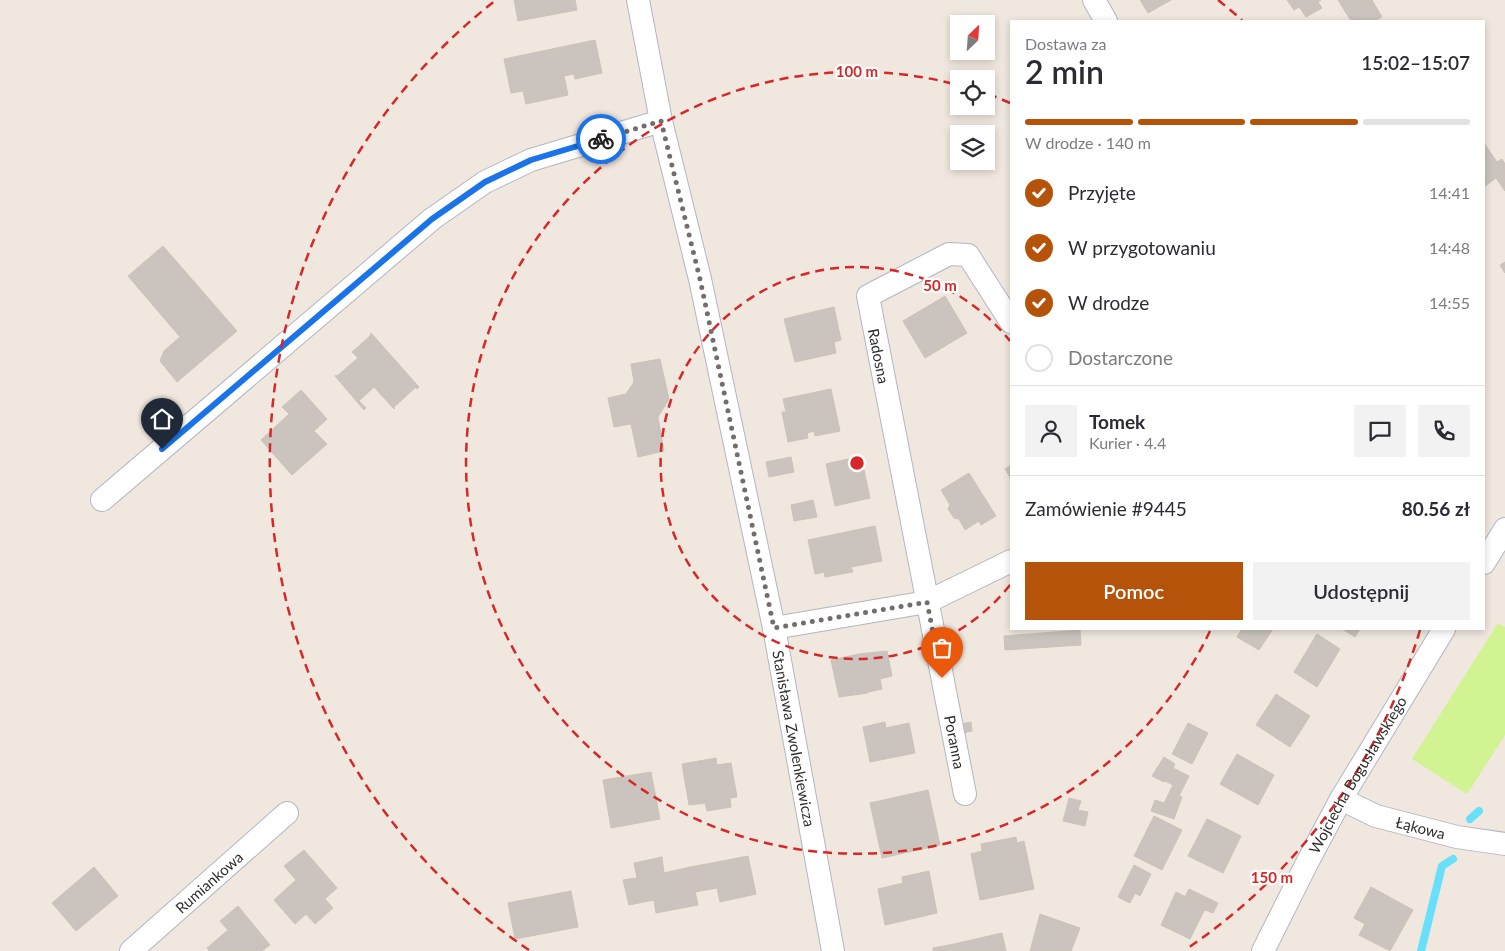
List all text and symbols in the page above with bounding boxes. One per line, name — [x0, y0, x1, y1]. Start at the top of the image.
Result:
north arrow — [950, 15, 995, 60]
map controls — [950, 15, 995, 170]
text: Dostawa za — [1025, 34, 1106, 53]
text: 15:02–15:07 — [1361, 51, 1470, 74]
text: 2 min — [1025, 52, 1104, 91]
text: 100 m — [836, 62, 878, 80]
button: locate — [950, 70, 995, 115]
courier — [576, 114, 626, 164]
icon: bike — [587, 125, 615, 153]
button: layers — [950, 125, 995, 170]
text: W drodze · 140 m — [1025, 133, 1151, 152]
icon: check — [1025, 179, 1053, 207]
text: Przyjęte — [1068, 181, 1136, 204]
text: 14:41 — [1429, 183, 1470, 202]
icon: check — [1025, 234, 1053, 262]
text: W przygotowaniu — [1068, 236, 1216, 259]
text: 14:48 — [1429, 238, 1470, 257]
text: 50 m — [923, 276, 957, 294]
icon: check — [1025, 289, 1053, 317]
text: W drodze — [1068, 291, 1149, 314]
text: 14:55 — [1429, 293, 1470, 312]
street label: Radosna — [865, 327, 893, 385]
text: Dostarczone — [1068, 346, 1173, 369]
pin — [141, 398, 183, 449]
icon: home — [148, 405, 176, 433]
button: person — [1025, 405, 1077, 457]
button: chat — [1354, 405, 1406, 457]
button: phone — [1418, 405, 1470, 457]
text: Tomek — [1089, 410, 1145, 433]
text: Kurier · 4.4 — [1089, 433, 1166, 452]
centre of rings — [848, 454, 866, 472]
text: Zamówienie #9445 — [1025, 497, 1187, 520]
text: 80.56 zł — [1402, 497, 1470, 520]
button: Pomoc — [1025, 562, 1243, 620]
button: Udostępnij — [1253, 562, 1470, 620]
pin — [921, 627, 963, 678]
icon: bag — [928, 634, 956, 662]
street label: Stanisława Zwolenkiewicza — [769, 649, 819, 828]
street label: Wojciecha Bogusławskiego — [1305, 693, 1410, 856]
street label: Poranna — [941, 714, 969, 770]
street label: Łąkowa — [1394, 813, 1447, 843]
street label: Rumiankowa — [171, 848, 246, 917]
text: 150 m — [1251, 868, 1293, 886]

